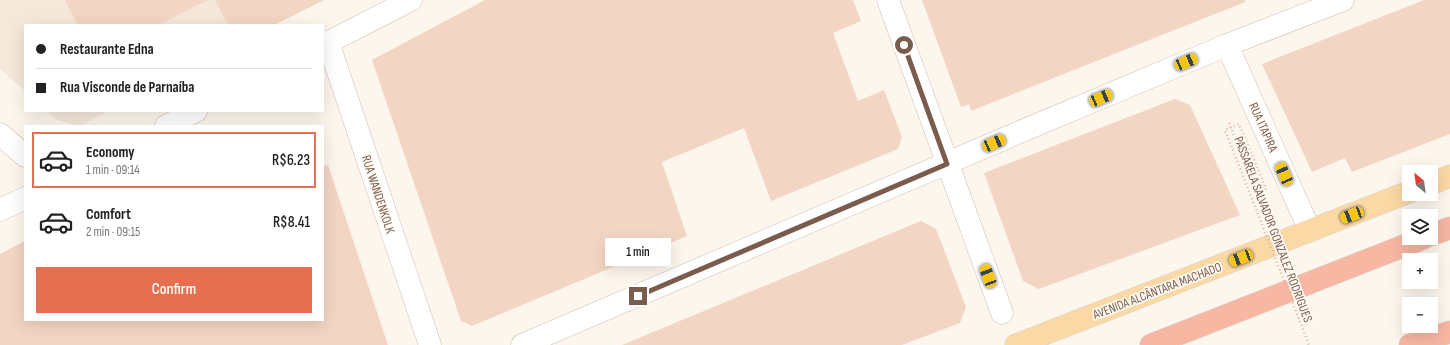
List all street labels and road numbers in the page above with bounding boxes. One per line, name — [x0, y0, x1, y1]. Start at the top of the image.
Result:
street label: RUA ITAPIRA — [1245, 100, 1281, 155]
street label: PASSARELA SALVADOR GONZALEZ RODRIGUES — [1230, 134, 1316, 325]
street label: RUA WANDENKOLK — [358, 153, 398, 236]
street label: AVENIDA ALCÂNTARA MACHADO — [1090, 259, 1224, 323]

